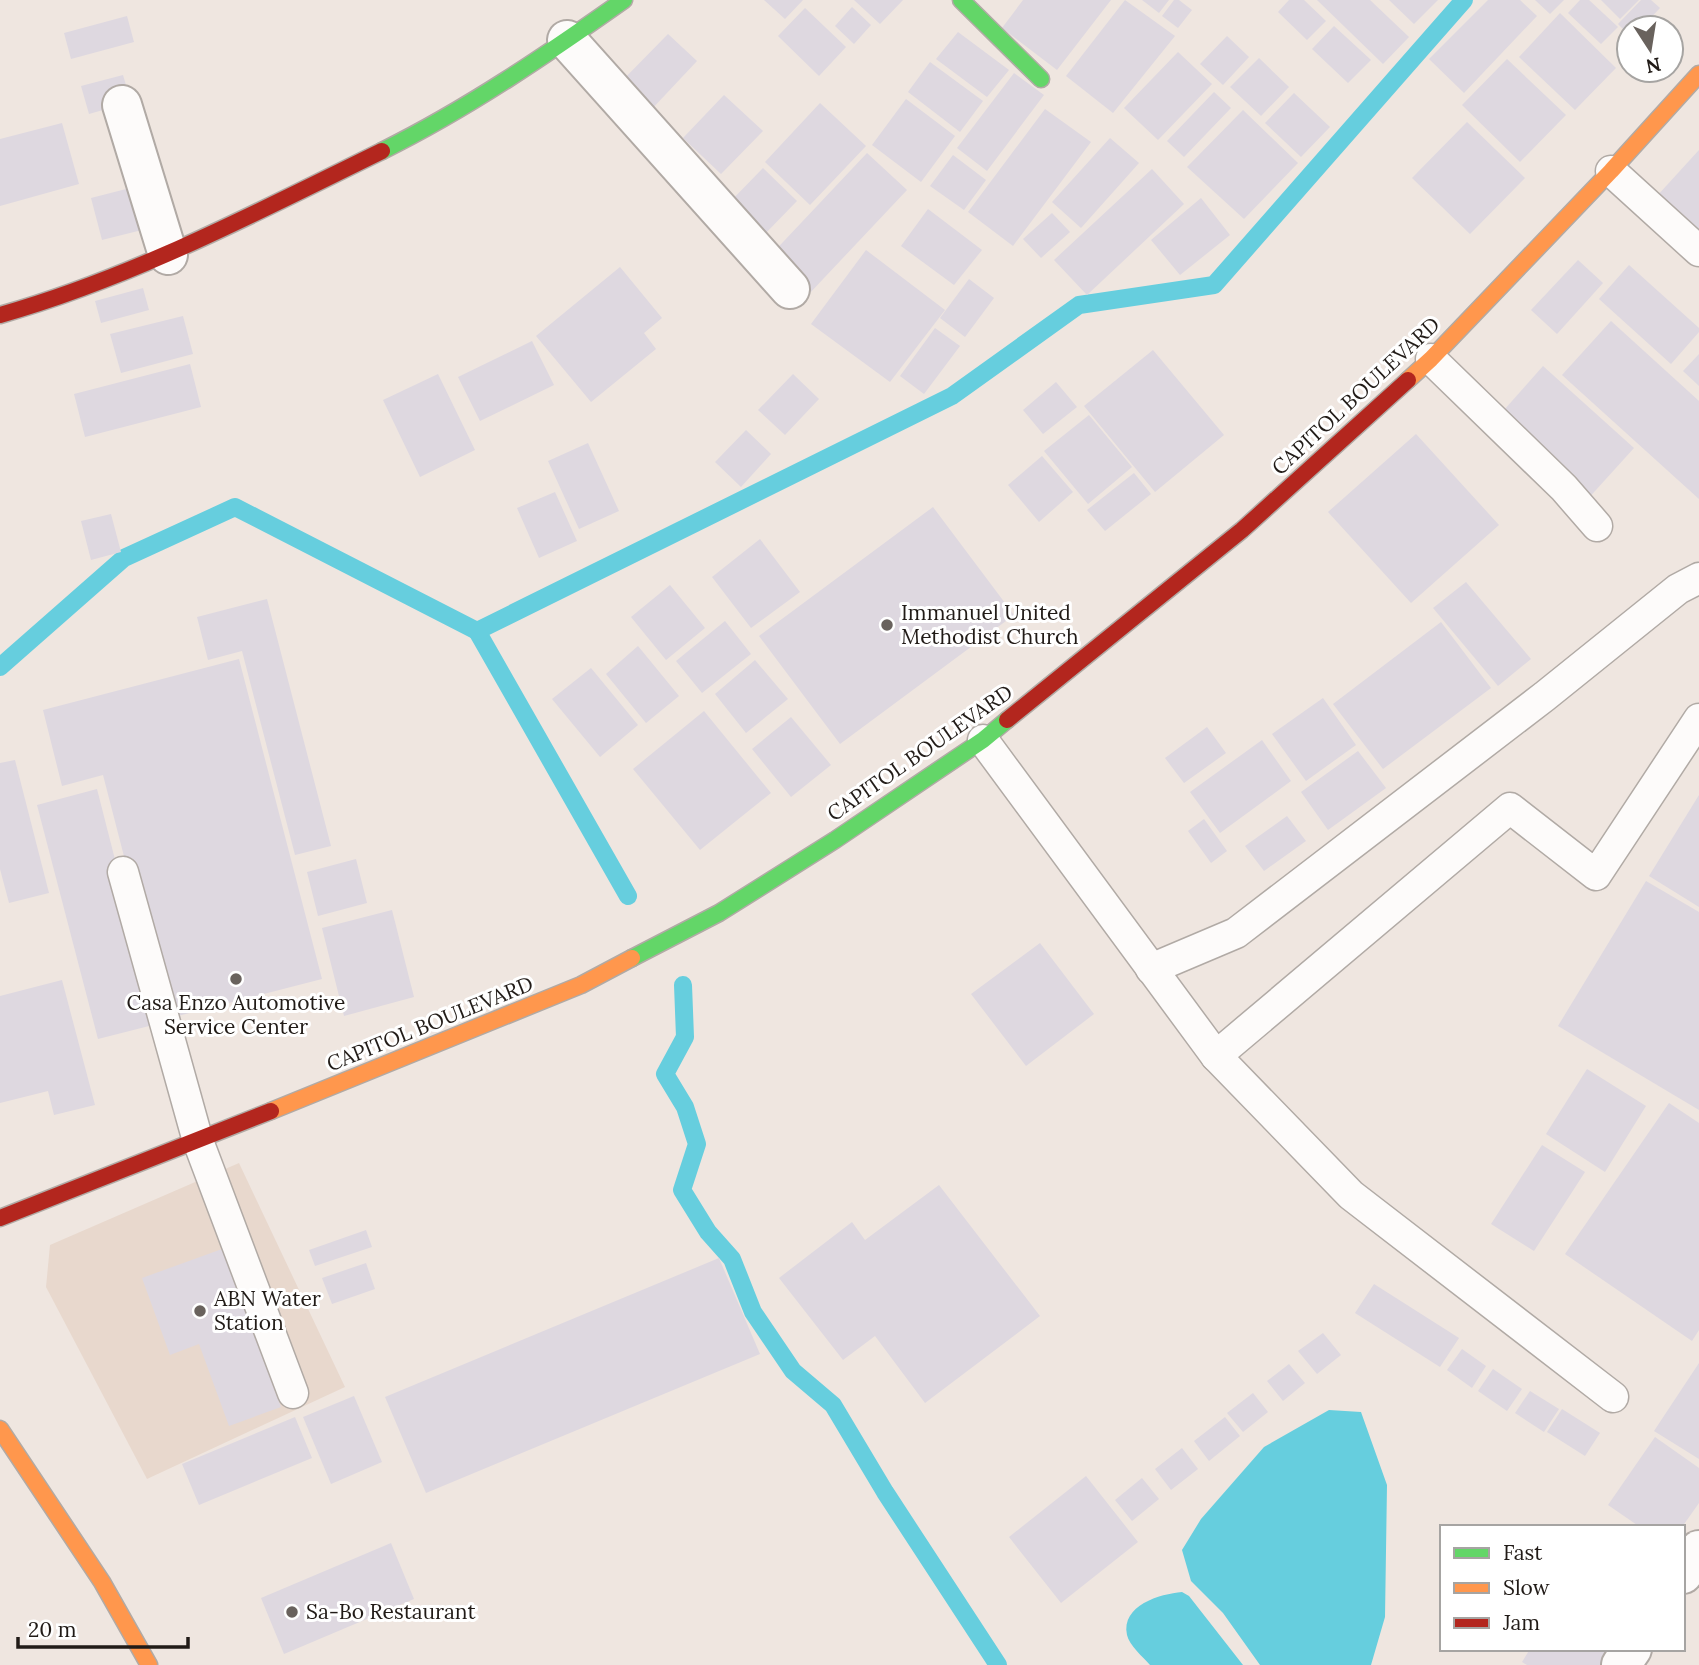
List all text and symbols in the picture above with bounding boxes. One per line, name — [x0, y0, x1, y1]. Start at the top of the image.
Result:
north arrow — [1615, 14, 1685, 84]
text: N — [1644, 52, 1663, 79]
street label: CAPITOL BOULEVARD — [1266, 311, 1445, 481]
place label: Immanuel United Methodist Church — [901, 599, 1079, 650]
marker: Immanuel United Methodist Church — [879, 617, 895, 633]
street label: CAPITOL BOULEVARD — [822, 678, 1018, 827]
street label: CAPITOL BOULEVARD — [323, 970, 537, 1077]
marker: Casa Enzo Automotive Service Center — [228, 971, 244, 987]
place label: Casa Enzo Automotive Service Center — [127, 989, 345, 1040]
place label: ABN Water Station — [213, 1285, 321, 1336]
marker: ABN Water Station — [192, 1303, 208, 1319]
legend — [1440, 1525, 1685, 1651]
text: Fast — [1503, 1539, 1543, 1566]
text: Slow — [1503, 1574, 1550, 1601]
place label: Sa-Bo Restaurant — [306, 1598, 476, 1625]
marker: Sa-Bo Restaurant — [284, 1604, 300, 1620]
scale bar — [18, 1606, 187, 1650]
text: Jam — [1502, 1609, 1540, 1636]
text: 20 m — [28, 1616, 77, 1643]

